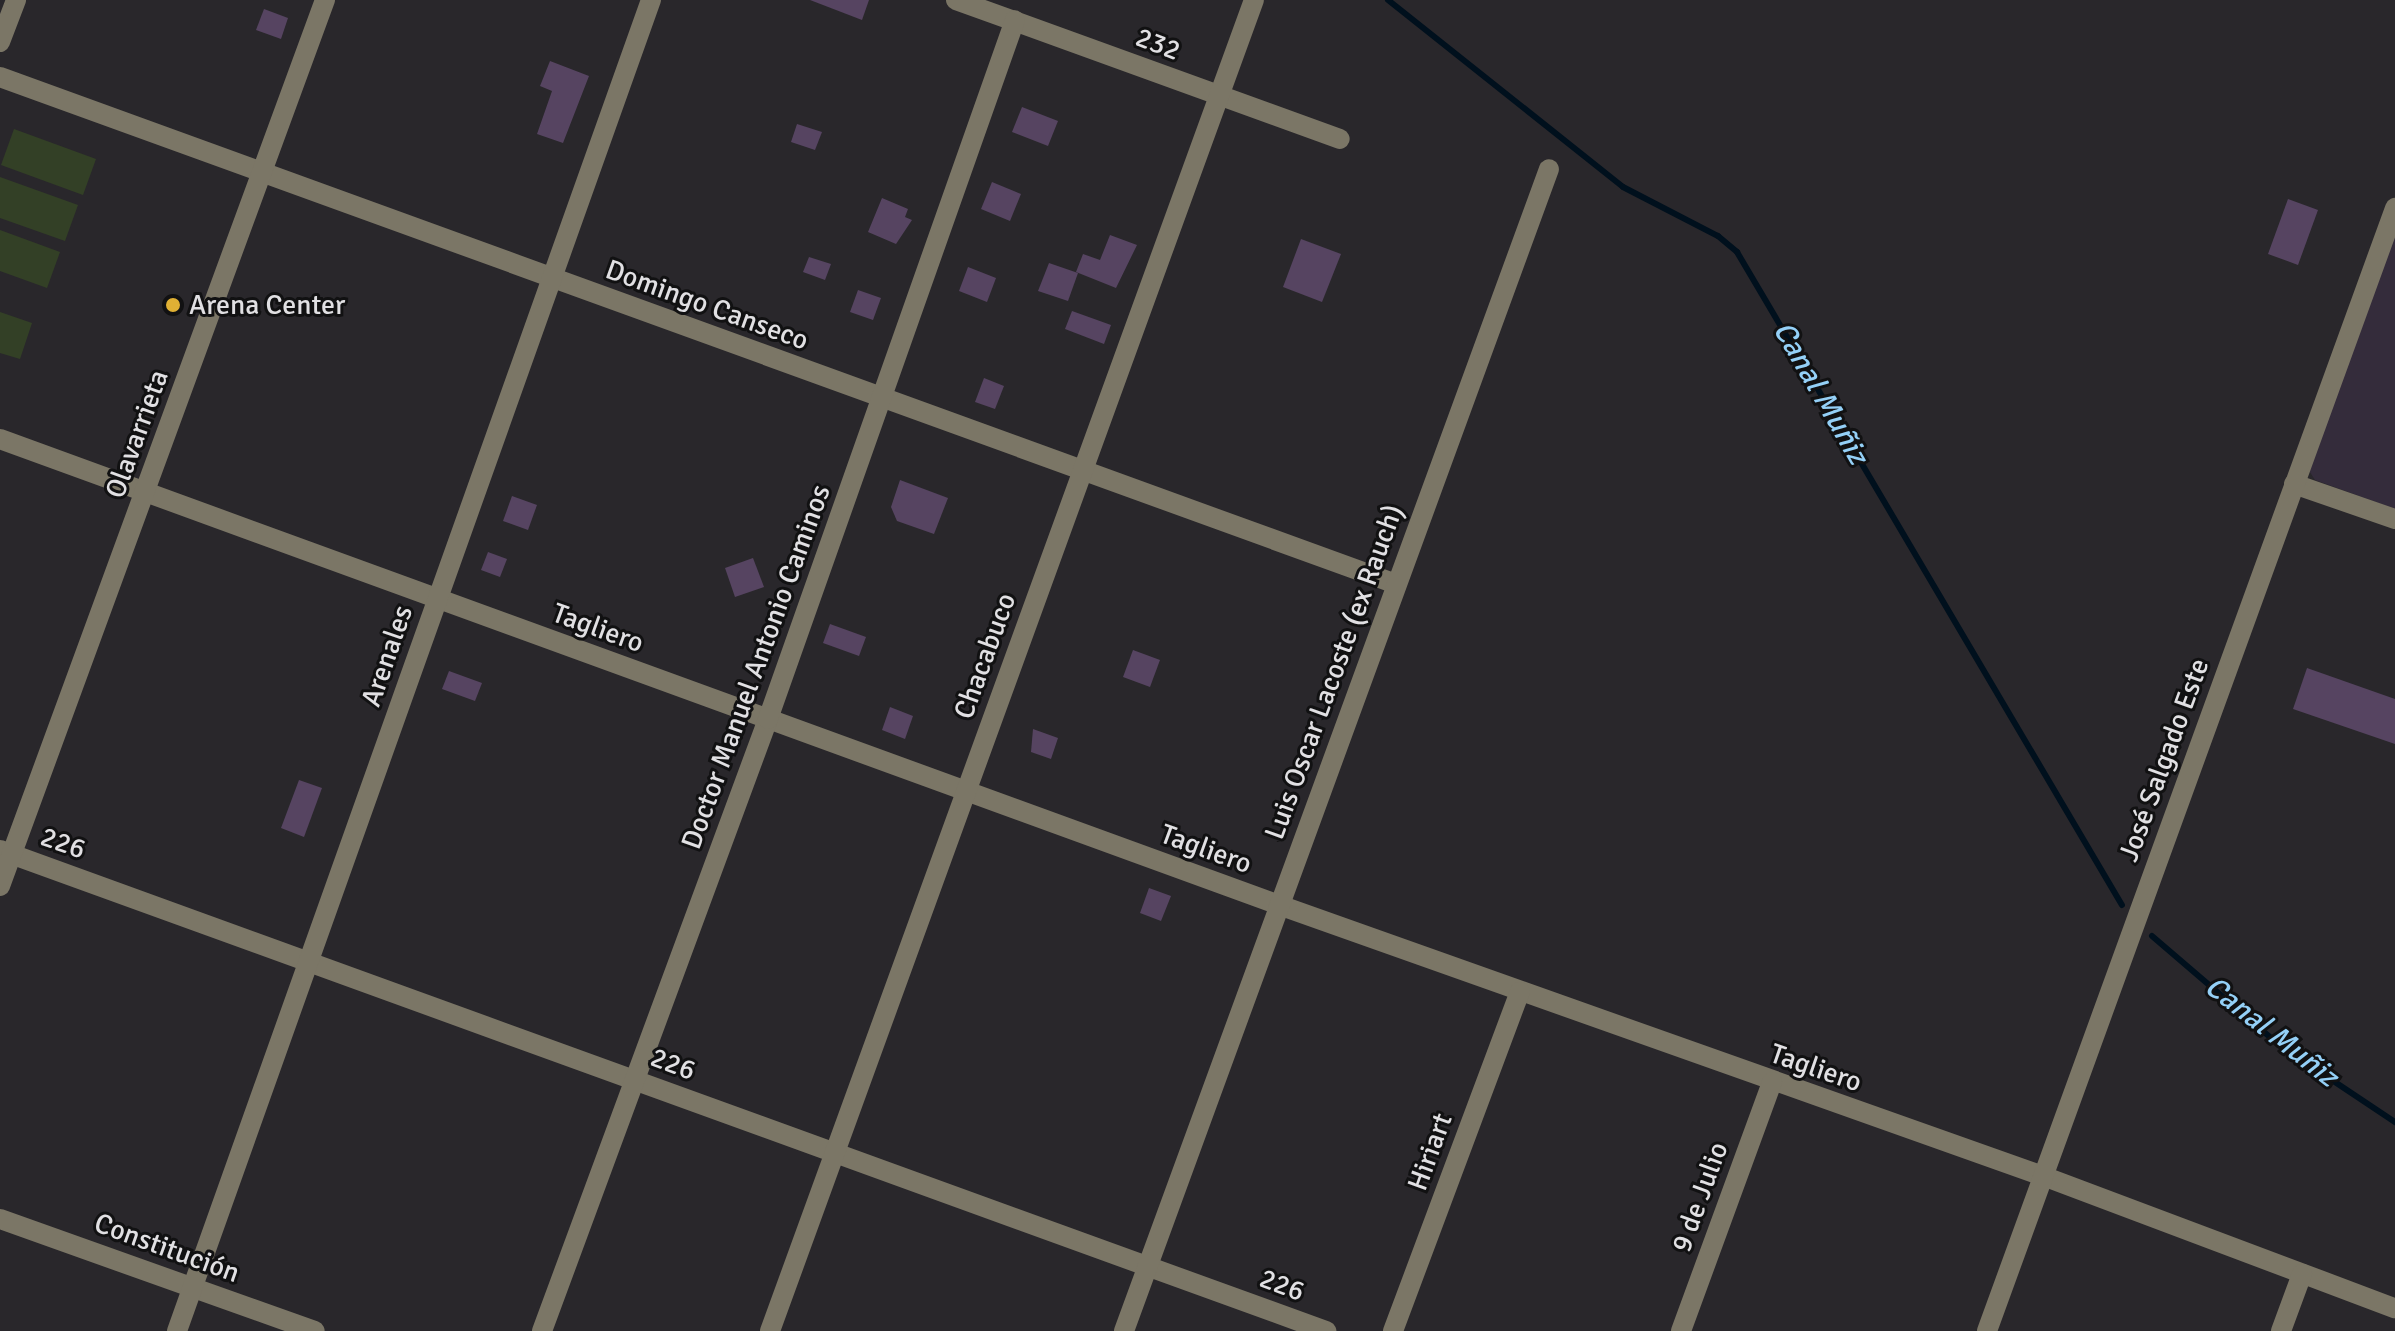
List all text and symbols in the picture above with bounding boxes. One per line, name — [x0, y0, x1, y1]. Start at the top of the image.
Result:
street label: 232 — [1131, 20, 1185, 68]
street label: Domingo Canseco — [601, 253, 813, 357]
place label: Arena Center — [189, 288, 345, 322]
marker: Arena Center — [164, 296, 182, 314]
water label: Canal Muñiz — [1765, 315, 1875, 471]
street label: Olavarrieta — [98, 365, 176, 503]
street label: Doctor Manuel Antonio Caminos — [674, 480, 838, 854]
street label: Luis Oscar Lacoste (ex Rauch) — [1258, 500, 1410, 844]
street label: Chacabuco — [947, 589, 1023, 723]
street label: Tagliero — [548, 596, 648, 660]
street label: Arenales — [354, 601, 420, 711]
street label: José Salgado Este — [2112, 654, 2216, 866]
street label: Tagliero — [1156, 817, 1256, 881]
street label: 226 — [36, 820, 90, 866]
water label: Canal Muñiz — [2197, 969, 2345, 1095]
street label: Tagliero — [1766, 1037, 1866, 1099]
street label: 226 — [646, 1040, 700, 1088]
street label: Hiriart — [1401, 1109, 1459, 1195]
street label: 9 de Julio — [1665, 1138, 1735, 1256]
street label: Constitución — [90, 1206, 244, 1290]
street label: 226 — [1255, 1261, 1309, 1309]

